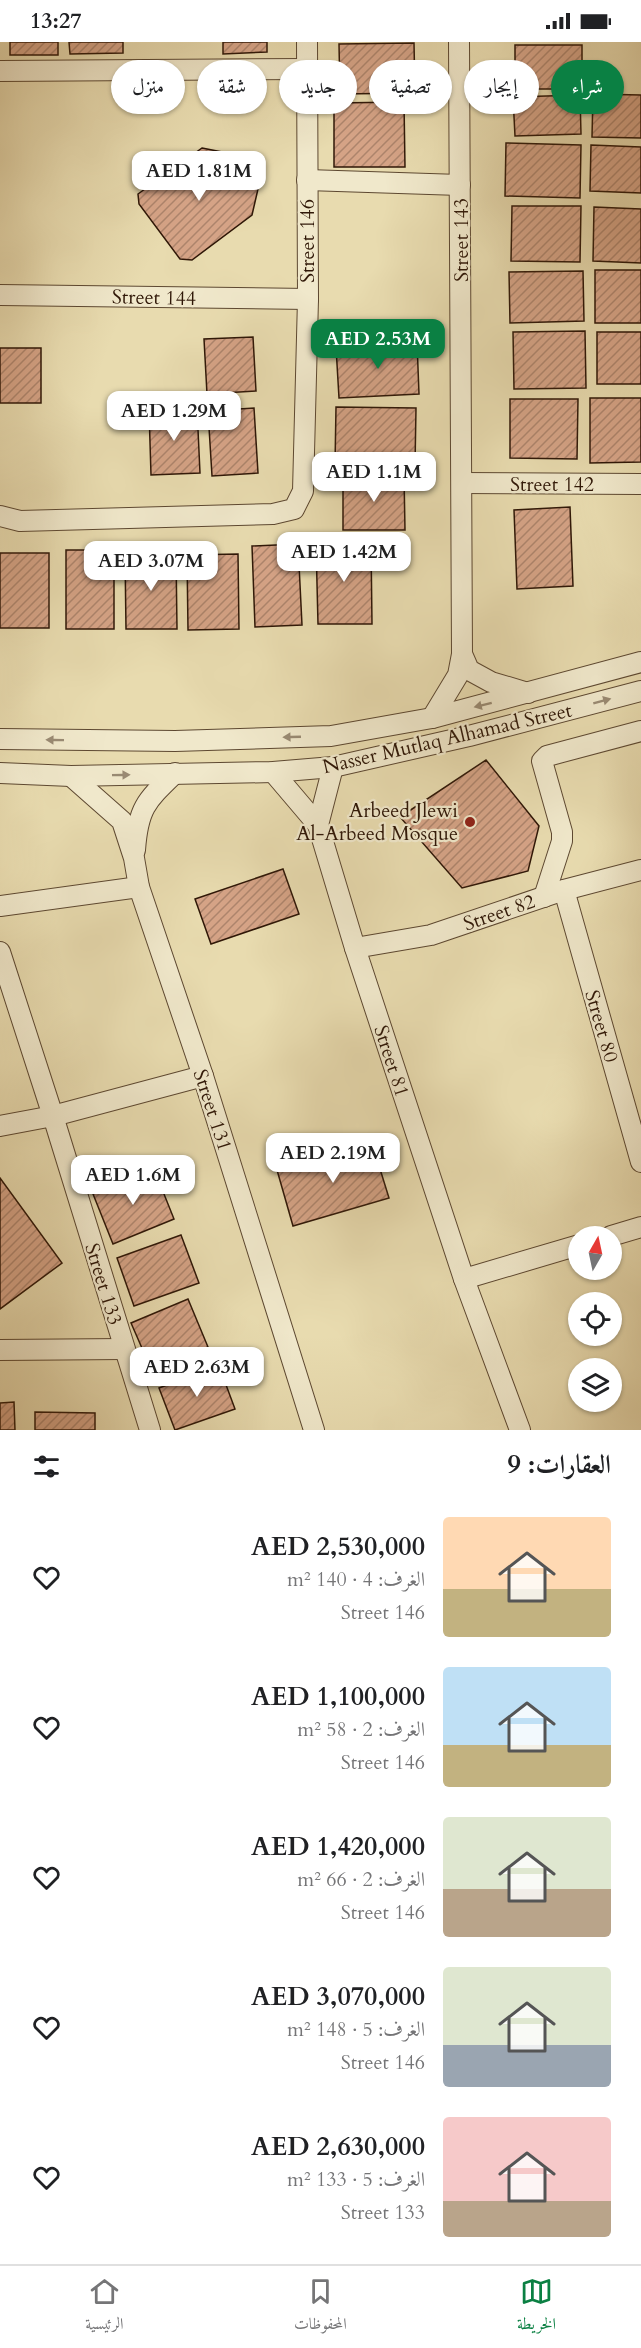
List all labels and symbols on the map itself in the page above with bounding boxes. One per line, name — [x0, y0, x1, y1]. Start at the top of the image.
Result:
pin: AED 1.81M — [130, 151, 268, 202]
street label: Street 143 — [448, 198, 475, 282]
street label: Street 146 — [294, 199, 321, 283]
street label: Street 144 — [112, 283, 196, 312]
pin: AED 2.53M — [309, 319, 447, 370]
pin: AED 1.29M — [105, 391, 243, 442]
pin: AED 1.1M — [312, 452, 436, 503]
street label: Street 142 — [510, 471, 594, 498]
pin: AED 1.42M — [275, 532, 413, 583]
pin: AED 3.07M — [82, 541, 220, 592]
street label: Nasser Mutlaq Alhamad Street — [320, 696, 575, 780]
one-way arrow — [593, 696, 611, 706]
one-way arrow — [474, 701, 492, 710]
one-way arrow — [282, 733, 301, 742]
one-way arrow — [45, 735, 64, 744]
one-way arrow — [112, 770, 131, 779]
place label: Arbeed Jlewi Al-Arbeed Mosque — [296, 797, 458, 847]
marker: Arbeed Jlewi Al-Arbeed Mosque — [463, 815, 477, 829]
street label: Street 82 — [460, 888, 539, 937]
street label: Street 80 — [578, 987, 625, 1065]
street label: Street 81 — [367, 1022, 416, 1101]
street label: Street 131 — [187, 1066, 238, 1154]
pin: AED 2.19M — [264, 1133, 402, 1184]
pin: AED 1.6M — [71, 1155, 195, 1206]
north arrow — [568, 1226, 622, 1280]
street label: Street 133 — [78, 1240, 129, 1328]
pin: AED 2.63M — [128, 1347, 266, 1398]

